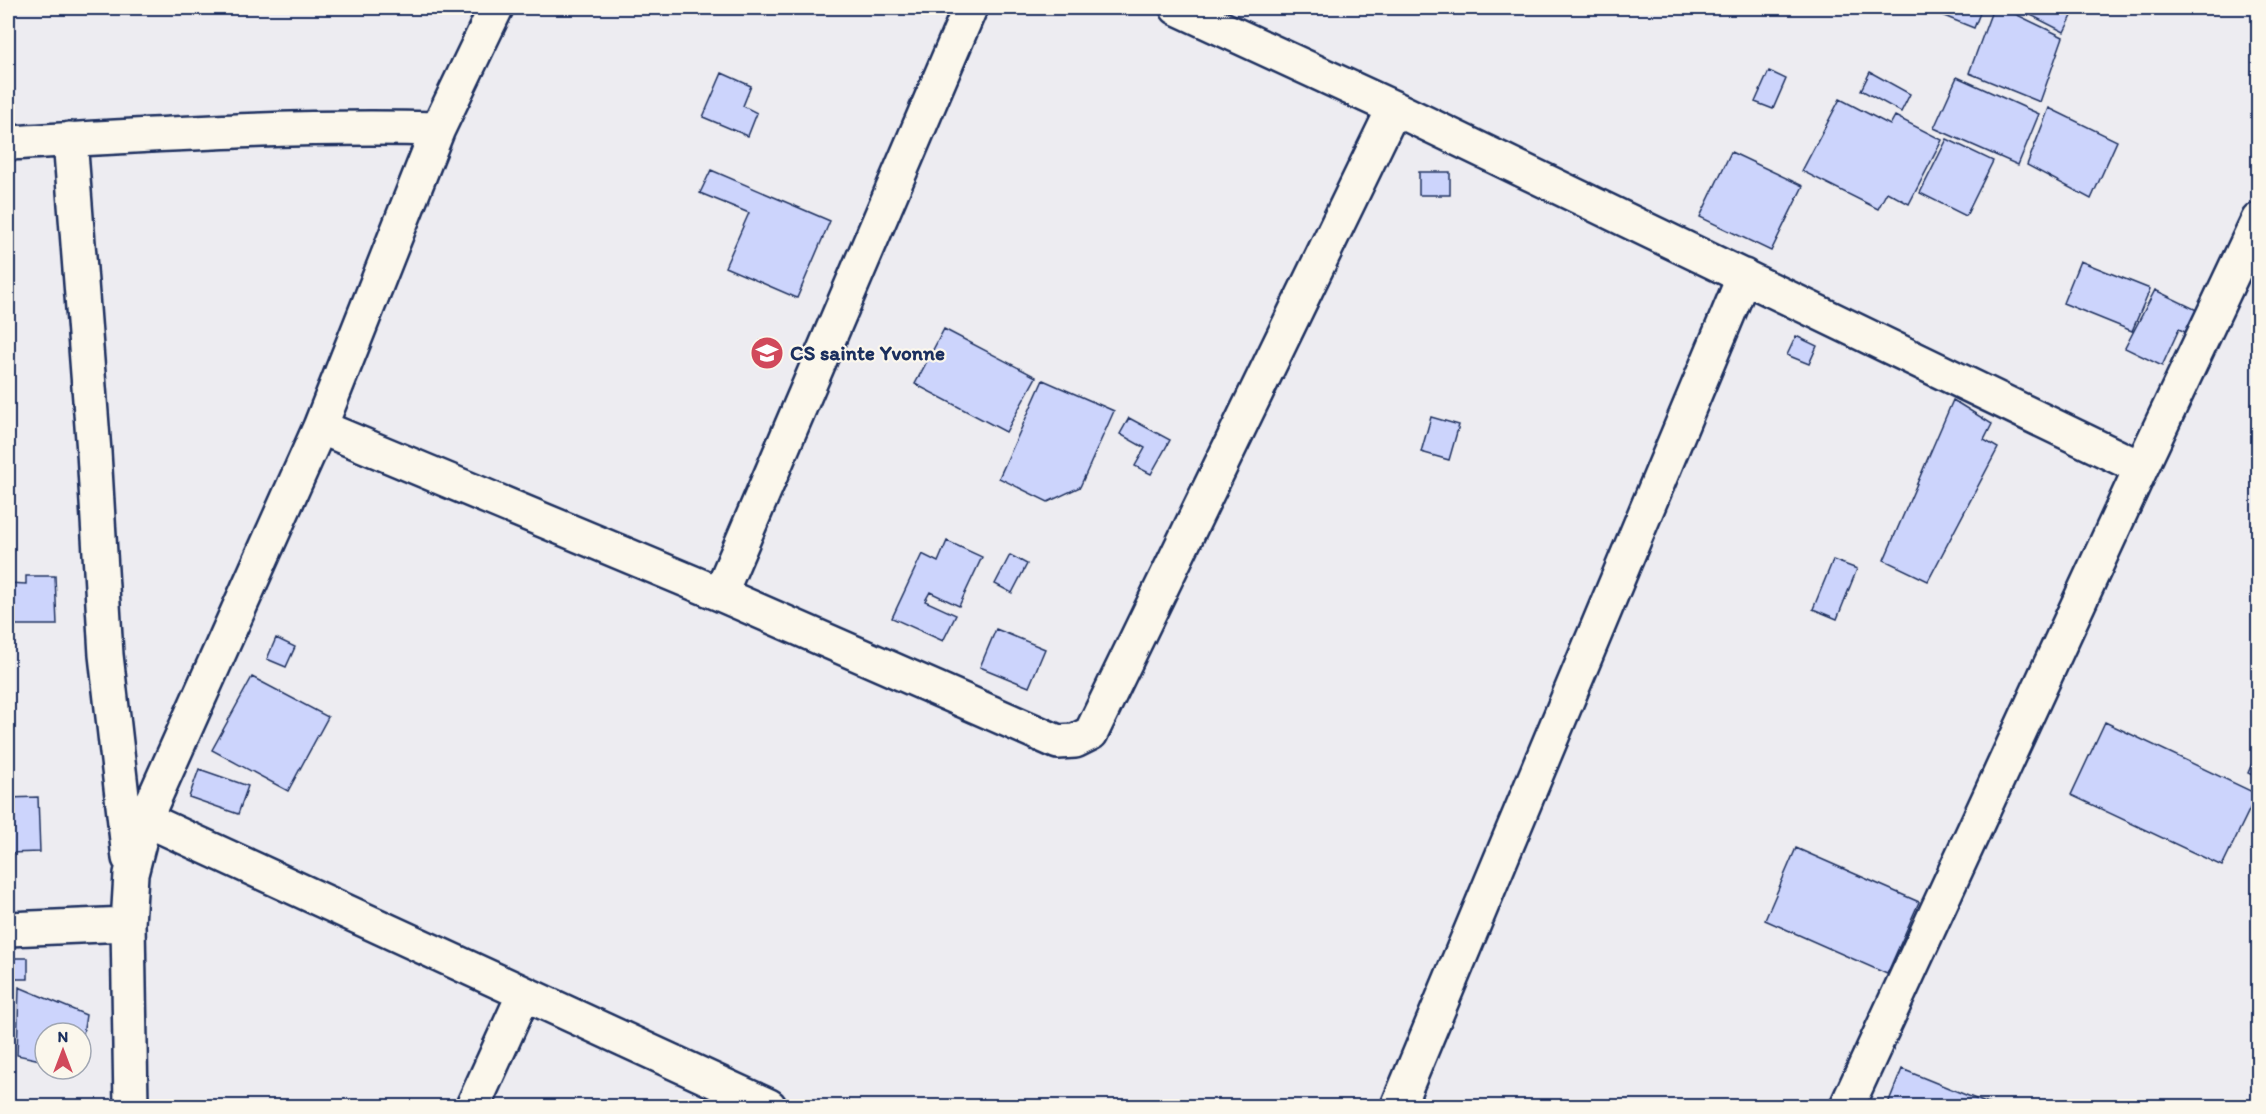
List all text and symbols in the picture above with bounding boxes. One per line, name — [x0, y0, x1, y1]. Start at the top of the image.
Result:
school or university icon: CS sainte Yvonne — [749, 335, 785, 371]
place label: CS sainte Yvonne — [790, 340, 945, 365]
north arrow — [33, 1021, 93, 1081]
text: N — [58, 1027, 68, 1046]

